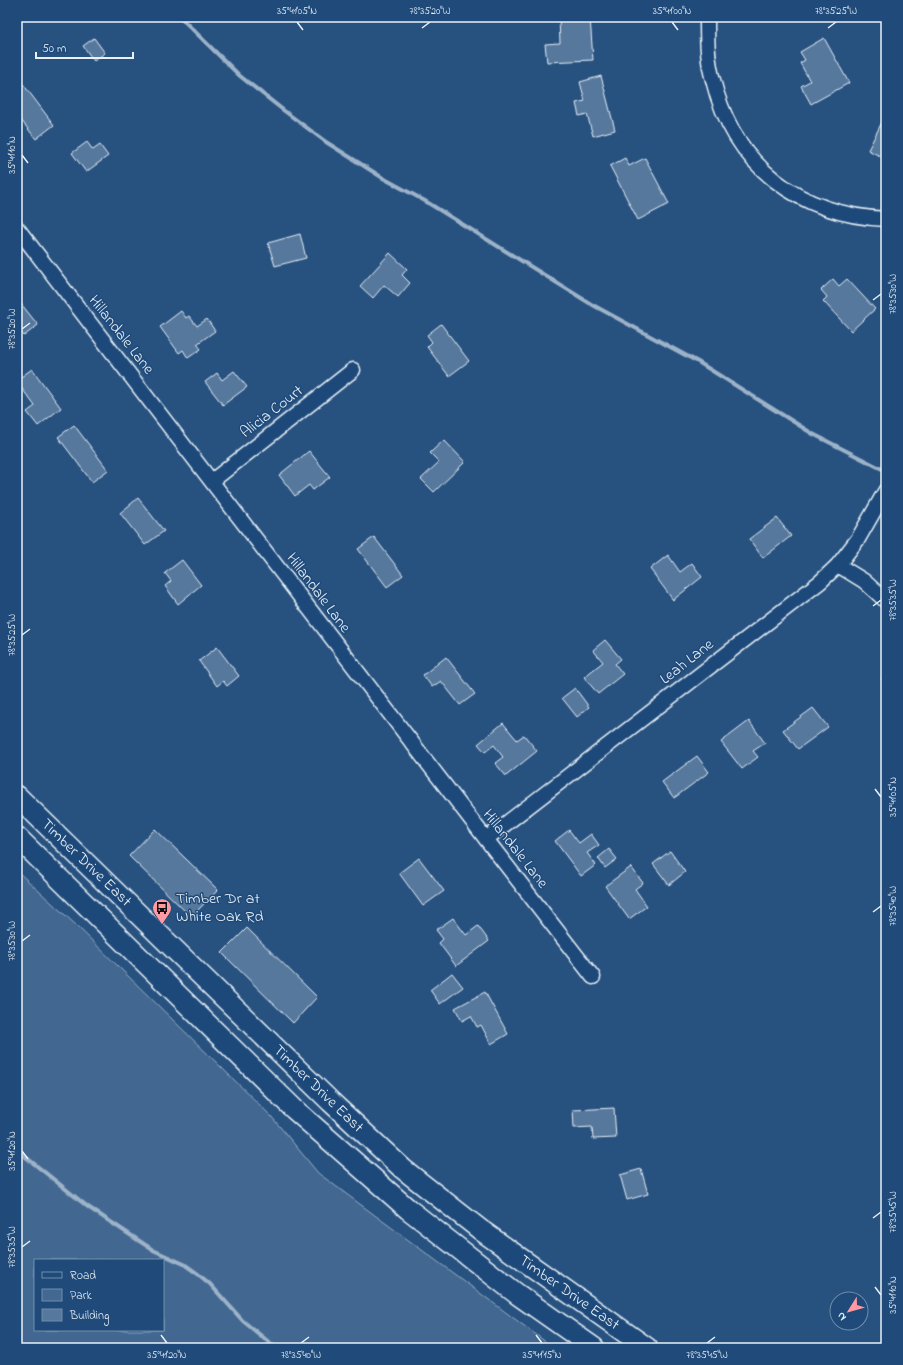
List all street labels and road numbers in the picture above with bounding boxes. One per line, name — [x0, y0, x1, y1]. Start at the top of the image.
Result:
street label: Hillandale Lane — [82, 290, 160, 381]
street label: Alicia Court — [235, 379, 309, 444]
street label: Hillandale Lane — [280, 548, 357, 639]
street label: Leah Lane — [655, 633, 720, 691]
street label: Hillandale Lane — [476, 804, 554, 895]
street label: Timber Drive East — [35, 813, 137, 913]
street label: Timber Drive East — [267, 1039, 369, 1139]
street label: Timber Drive East — [514, 1249, 625, 1337]

